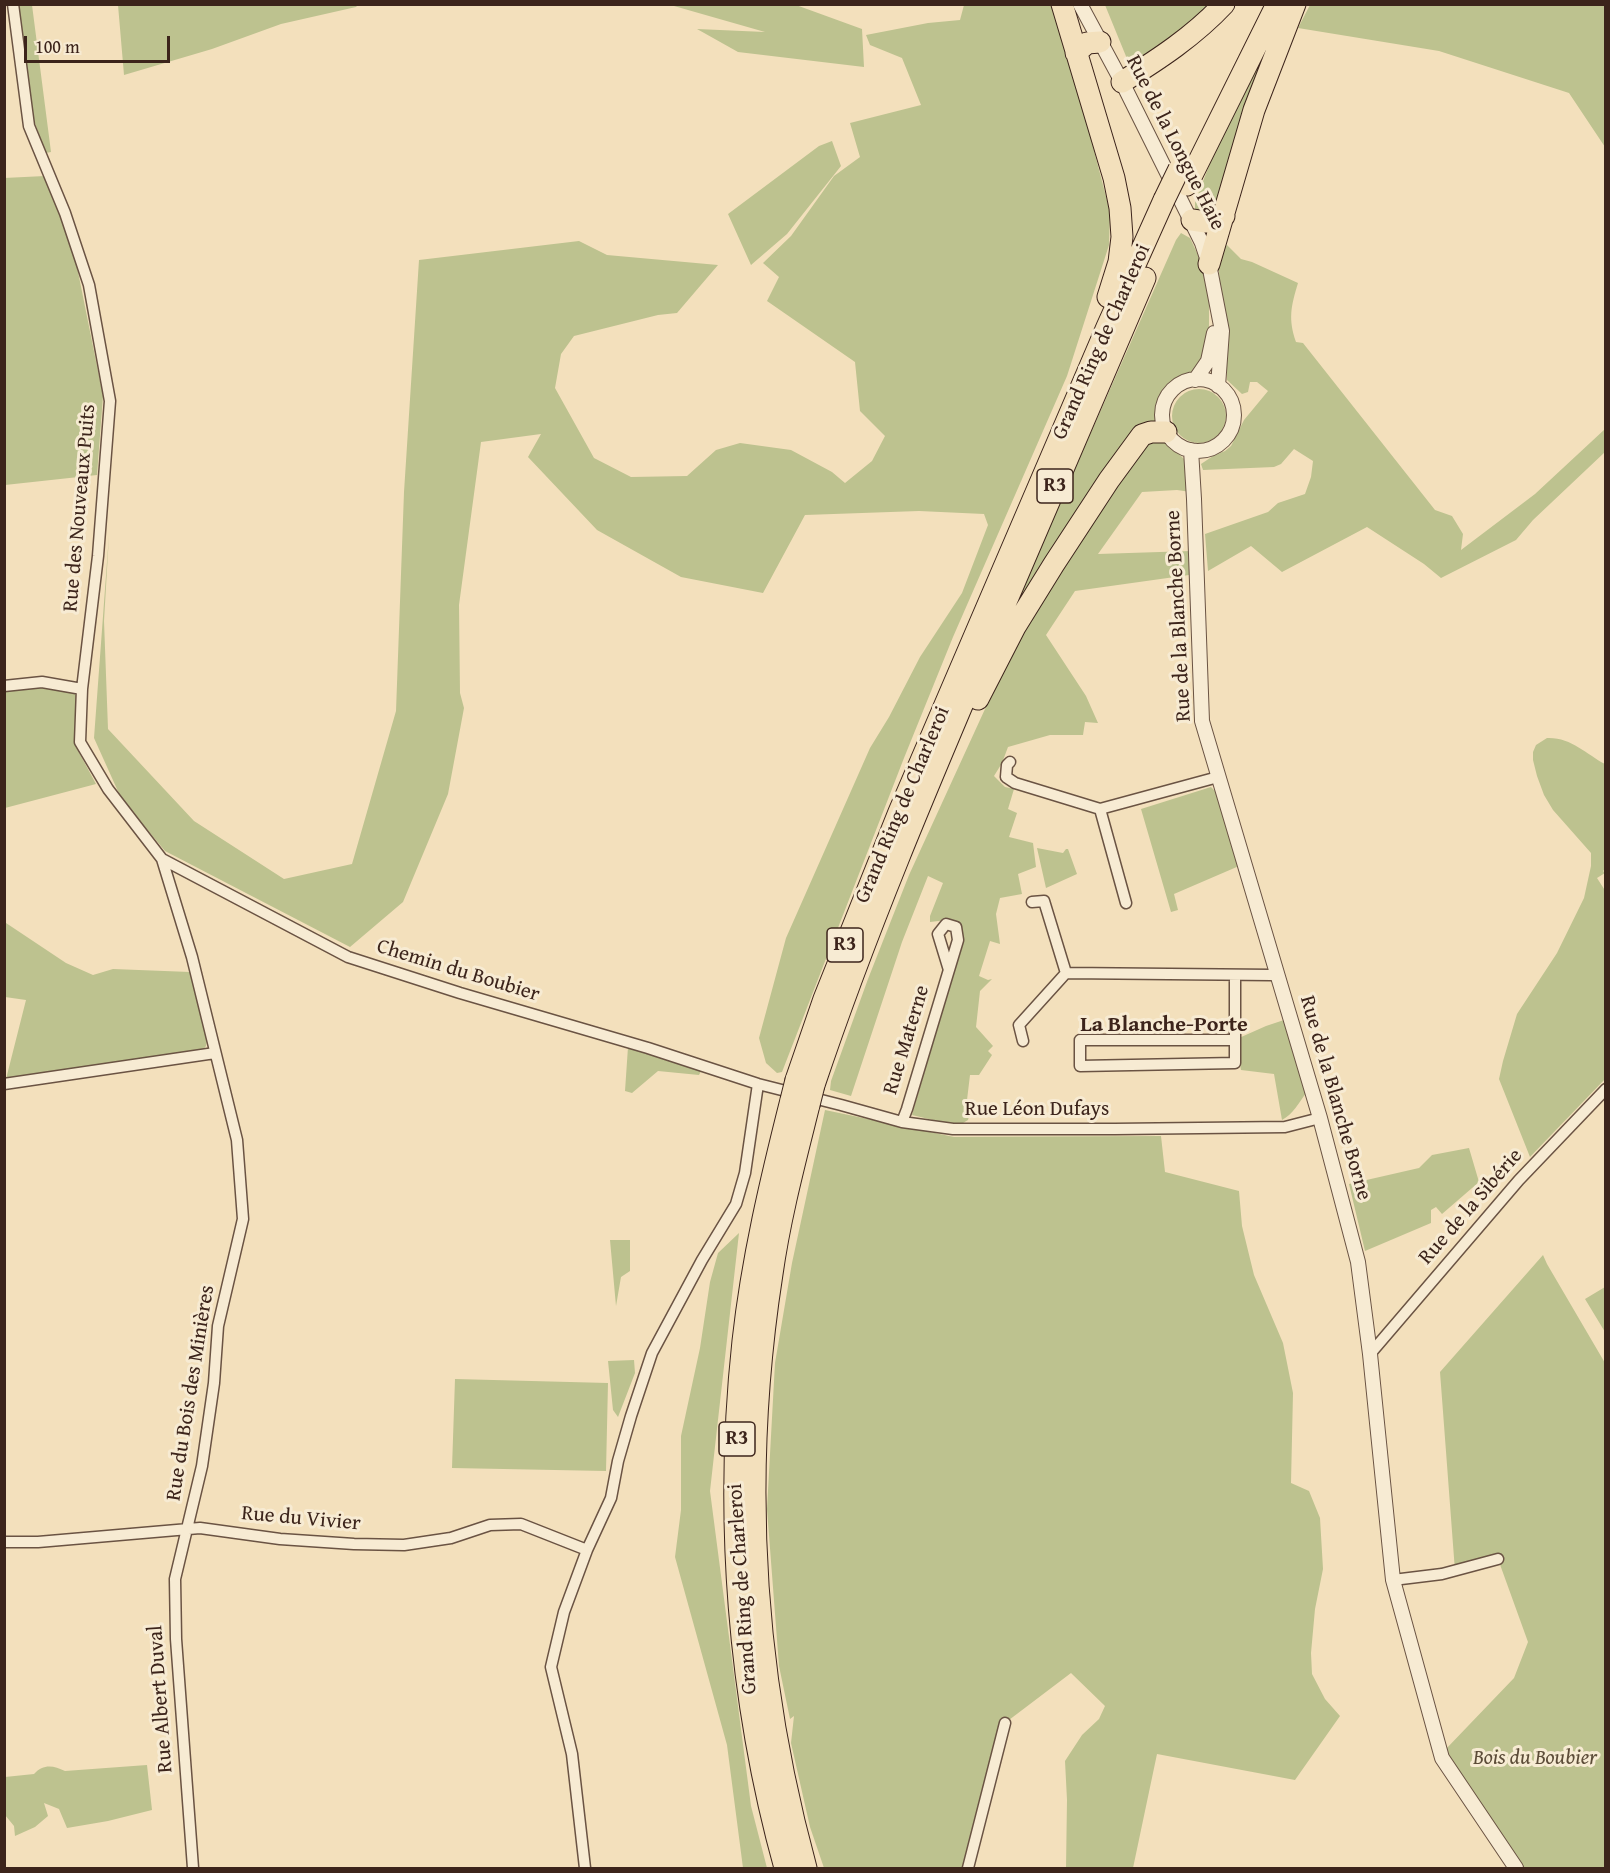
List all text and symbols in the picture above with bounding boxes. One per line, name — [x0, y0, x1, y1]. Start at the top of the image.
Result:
scale bar — [27, 24, 172, 62]
text: 100 m — [35, 33, 80, 60]
street label: Rue de la Longue Haie — [1120, 51, 1230, 235]
street label: Grand Ring de Charleroi — [1047, 240, 1157, 444]
street label: Rue des Nouveaux Puits — [58, 403, 102, 613]
road number: R3 — [1037, 469, 1073, 503]
street label: Rue de la Blanche Borne — [1161, 510, 1197, 722]
street label: Grand Ring de Charleroi — [850, 703, 956, 907]
road number: R3 — [827, 928, 863, 962]
street label: Chemin du Boubier — [374, 934, 542, 1008]
street label: Rue Materne — [878, 982, 936, 1098]
street label: Rue de la Blanche Borne — [1294, 993, 1376, 1203]
district label: La Blanche-Porte — [1080, 1012, 1248, 1038]
street label: Rue Léon Dufays — [965, 1097, 1109, 1123]
street label: Rue de la Sibérie — [1414, 1144, 1528, 1270]
street label: Rue du Bois des Minières — [162, 1283, 220, 1503]
road number: R3 — [719, 1422, 755, 1456]
street label: Grand Ring de Charleroi — [723, 1483, 763, 1695]
street label: Rue du Vivier — [240, 1501, 362, 1537]
street label: Rue Albert Duval — [143, 1624, 179, 1774]
park label: Bois du Boubier — [1473, 1746, 1597, 1772]

